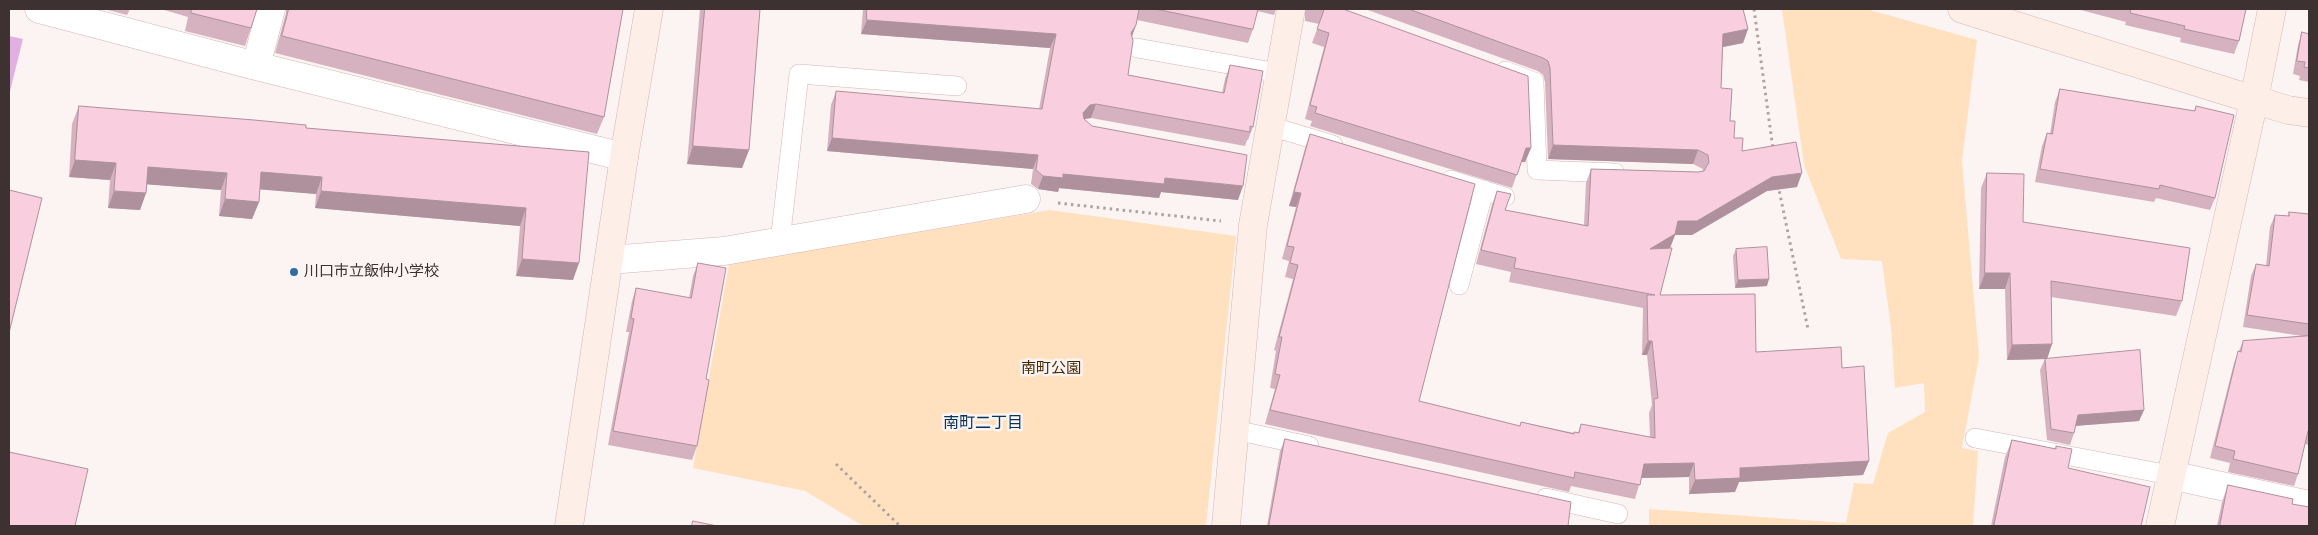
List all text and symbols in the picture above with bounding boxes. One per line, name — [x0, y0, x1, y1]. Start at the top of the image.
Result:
place label: 川口市立飯仲小学校 — [304, 263, 439, 281]
marker: 川口市立飯仲小学校 — [288, 266, 300, 278]
park label: 南町公園 — [1021, 360, 1081, 378]
district label: 南町二丁目 — [943, 414, 1023, 434]

